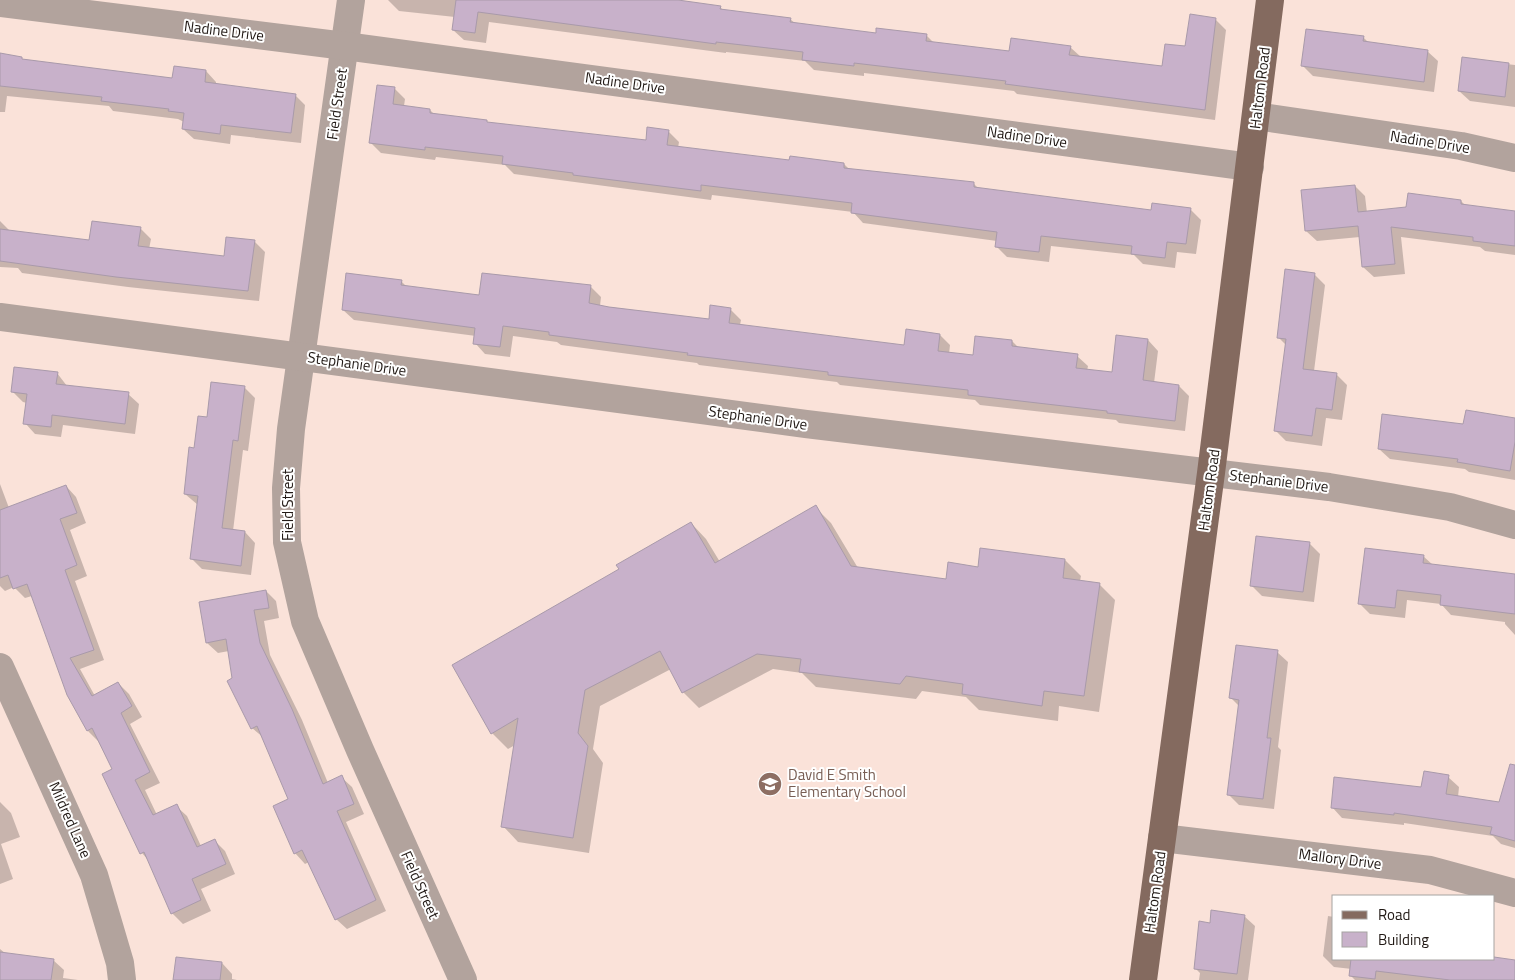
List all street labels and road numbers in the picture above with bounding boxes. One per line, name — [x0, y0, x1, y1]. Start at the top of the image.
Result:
street label: Nadine Drive — [183, 14, 265, 47]
street label: Haltom Road — [1243, 46, 1276, 130]
street label: Field Street — [320, 66, 353, 141]
street label: Nadine Drive — [584, 66, 667, 100]
street label: Nadine Drive — [986, 120, 1069, 154]
street label: Nadine Drive — [1388, 124, 1472, 159]
street label: Stephanie Drive — [306, 345, 408, 382]
street label: Stephanie Drive — [707, 399, 809, 436]
street label: Haltom Road — [1191, 447, 1226, 532]
street label: Stephanie Drive — [1228, 463, 1330, 498]
street label: Field Street — [276, 468, 299, 541]
street label: Mildred Lane — [43, 778, 98, 862]
street label: Mallory Drive — [1297, 842, 1383, 875]
street label: Field Street — [395, 847, 446, 923]
street label: Haltom Road — [1137, 849, 1172, 934]

